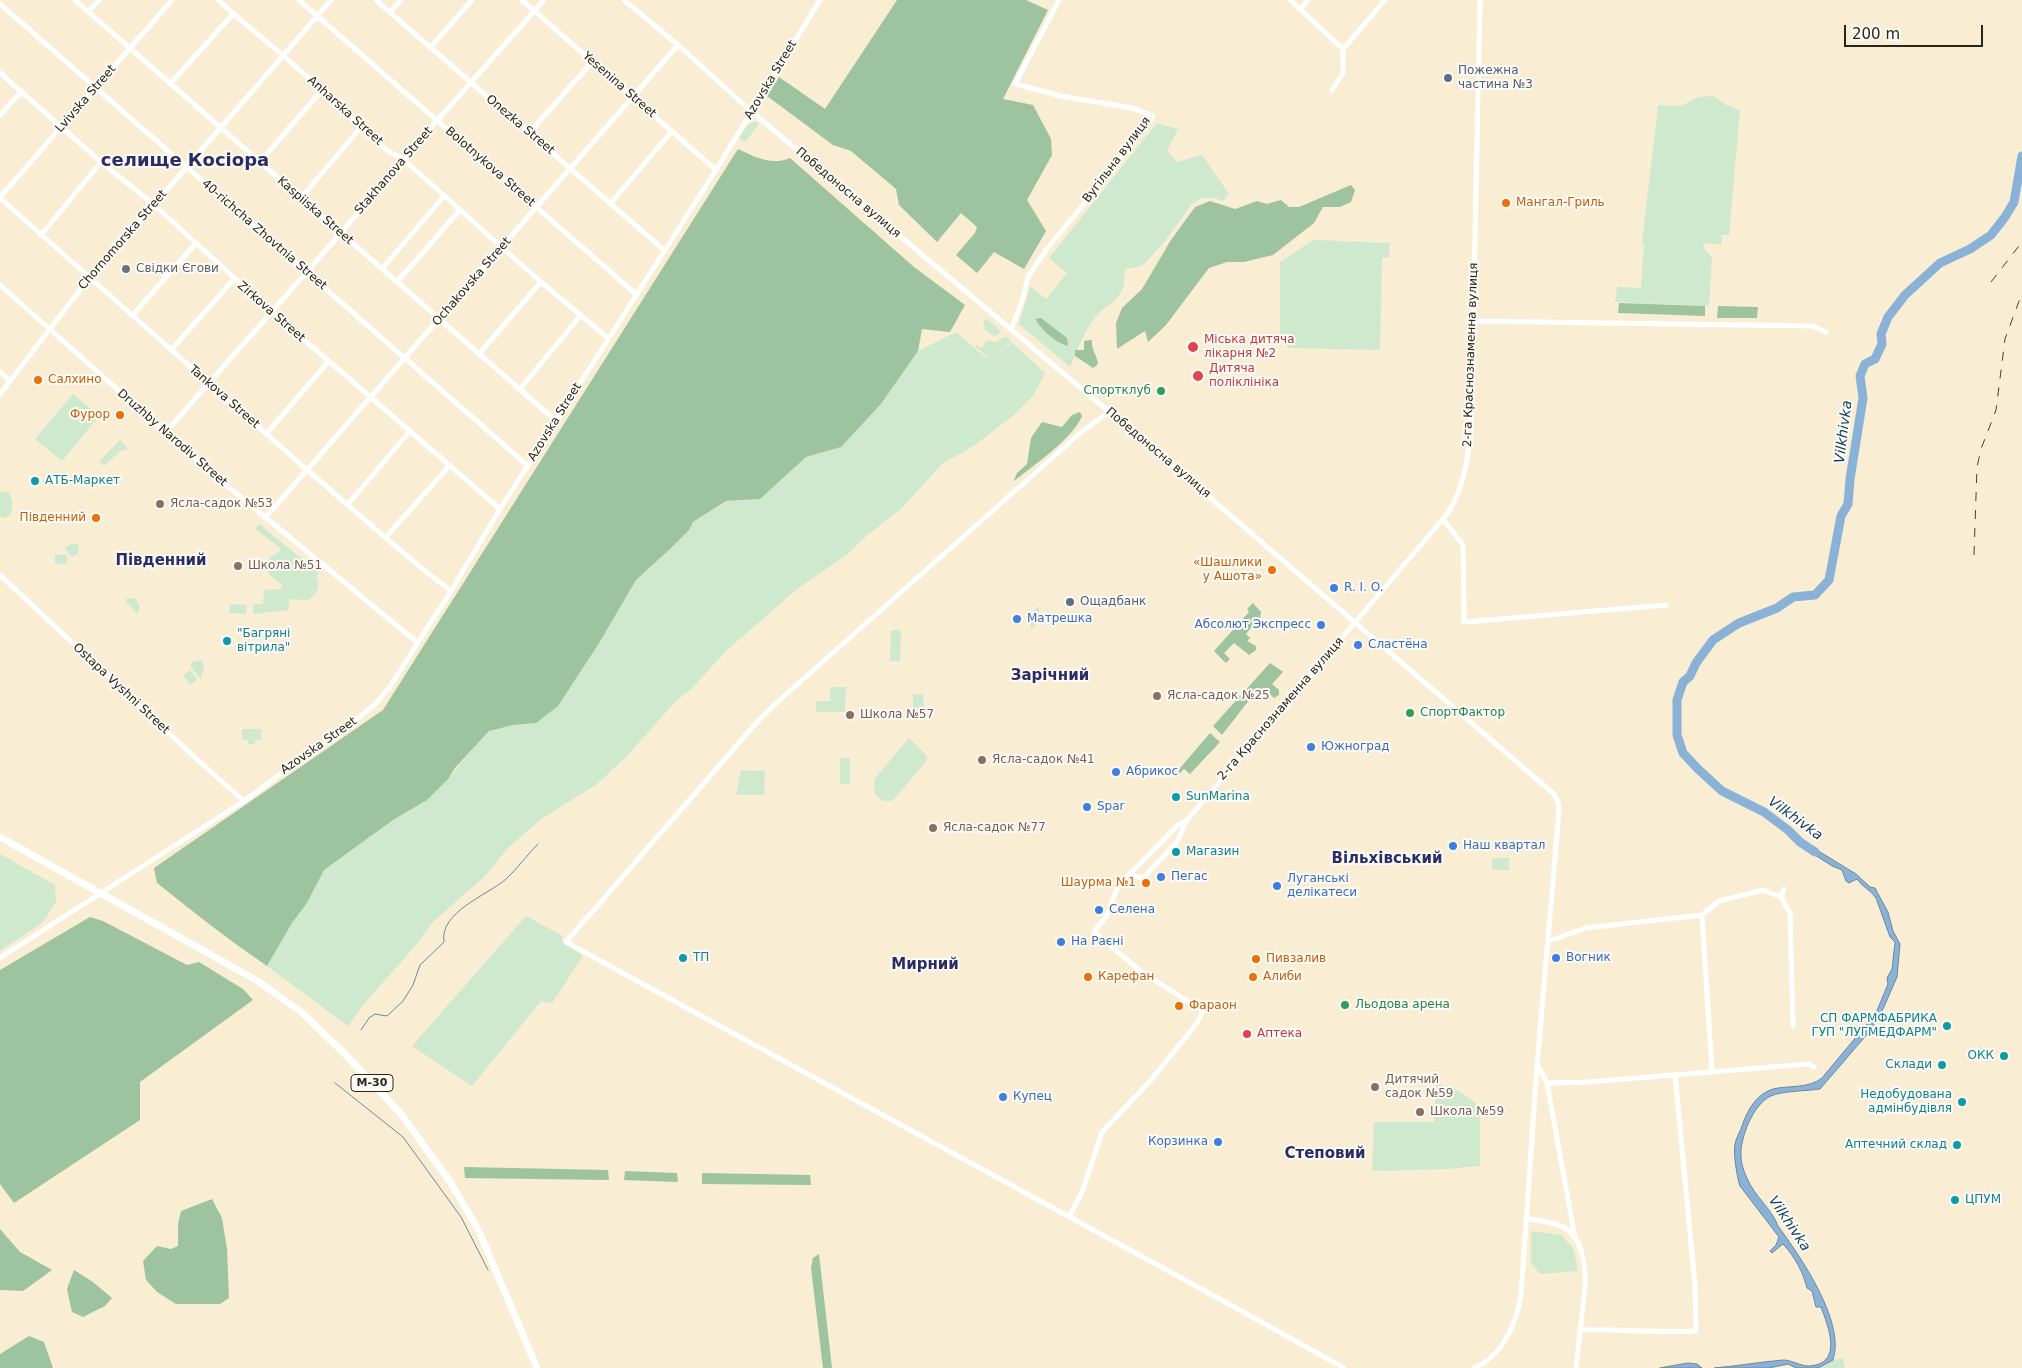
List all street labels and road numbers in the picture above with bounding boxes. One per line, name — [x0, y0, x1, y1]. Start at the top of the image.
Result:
street label: Azovska Street — [742, 38, 800, 122]
street label: Yesenina Street — [579, 49, 659, 121]
street label: Lvivska Street — [53, 62, 119, 136]
street label: Anharska Street — [304, 73, 386, 149]
street label: Onezka Street — [483, 92, 557, 158]
street label: Вугільна вулиця — [1080, 114, 1154, 206]
street label: Stakhanova Street — [352, 124, 436, 218]
street label: Bolotnykova Street — [442, 124, 538, 210]
street label: Победоносна вулиця — [793, 145, 903, 241]
street label: Kaspiiska Street — [274, 174, 356, 248]
street label: 40-richcha Zhovtnia Street — [199, 177, 329, 293]
street label: Chornomorska Street — [76, 187, 170, 293]
street label: Ochakovska Street — [430, 235, 514, 329]
street label: 2-га Краснознаменна вулиця — [1461, 262, 1481, 448]
street label: Zirkova Street — [234, 279, 308, 345]
street label: Tankova Street — [186, 362, 262, 432]
street label: Azovska Street — [525, 380, 585, 464]
street label: Druzhby Narodiv Street — [114, 386, 230, 490]
street label: Победоносна вулиця — [1103, 405, 1213, 501]
street label: 2-га Краснознаменна вулиця — [1215, 635, 1347, 783]
street label: Ostapa Vyshni Street — [70, 641, 172, 737]
street label: Azovska Street — [278, 714, 360, 778]
road number: М-30 — [351, 1074, 393, 1092]

